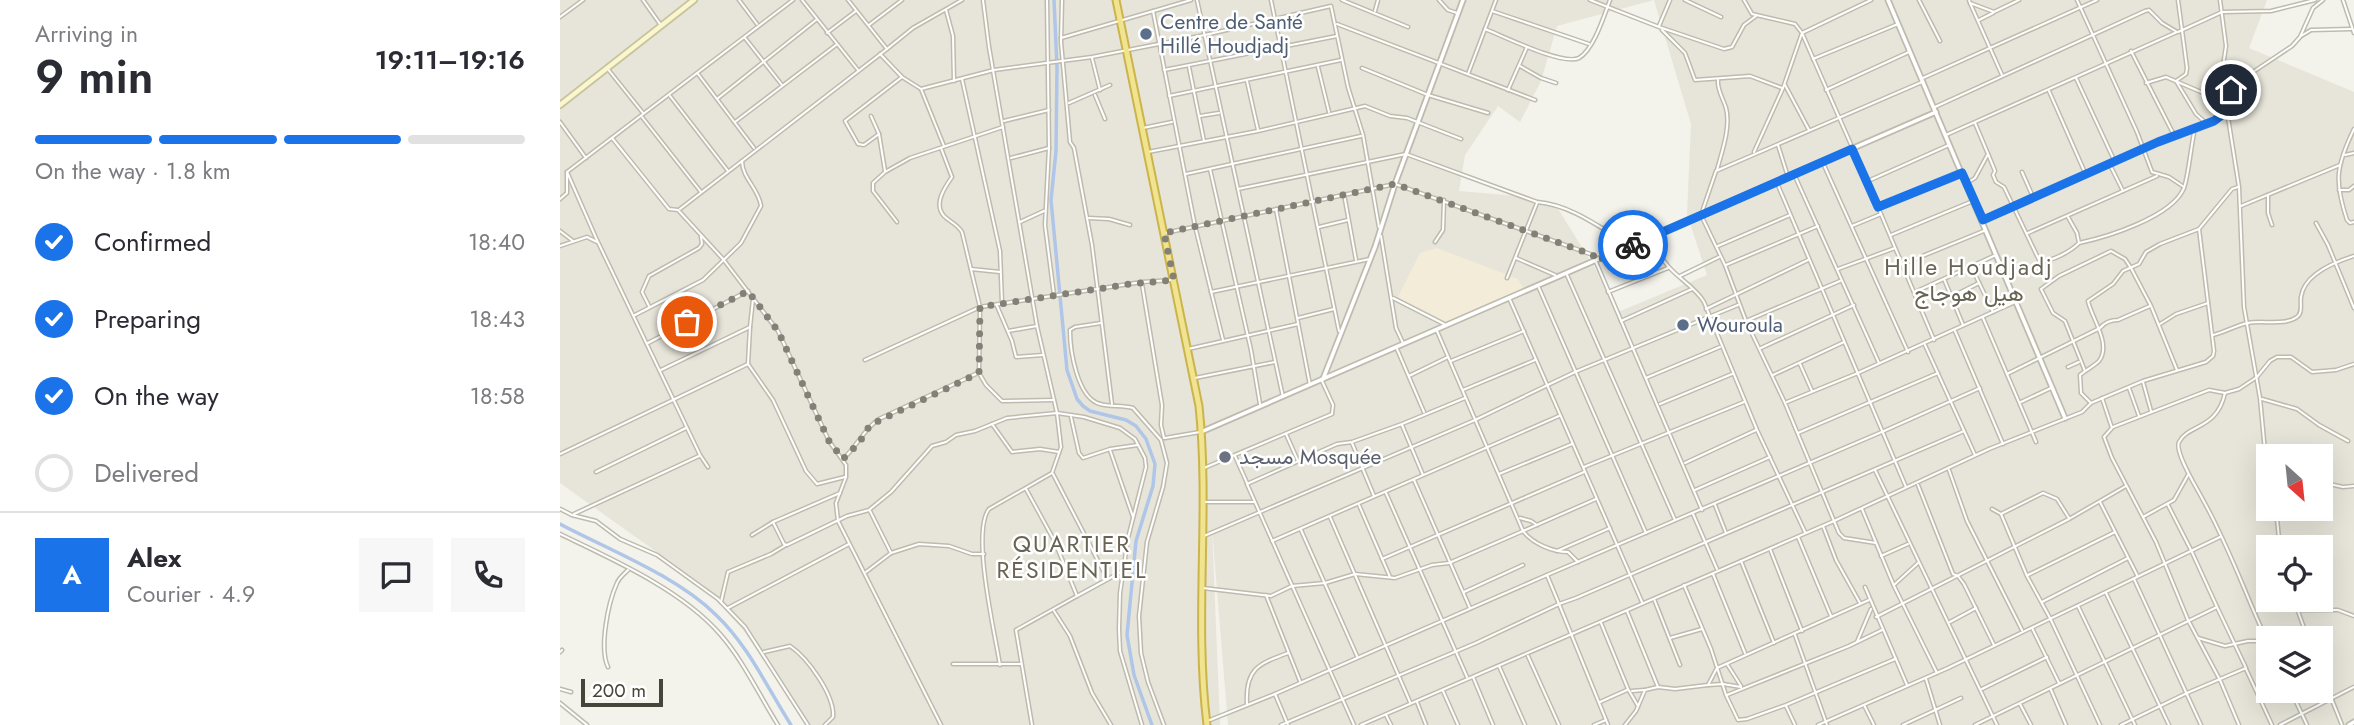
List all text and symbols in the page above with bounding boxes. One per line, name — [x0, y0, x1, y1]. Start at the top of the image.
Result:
place label: Centre de Santé Hillé Houdjadj — [1160, 7, 1303, 61]
text: Arriving in — [35, 17, 138, 51]
marker: Centre de Santé Hillé Houdjadj — [1138, 26, 1154, 42]
text: 19:11–19:16 — [375, 41, 525, 79]
text: 9 min — [35, 44, 154, 110]
pin — [2201, 60, 2261, 120]
icon: home — [2212, 71, 2250, 109]
text: On the way · 1.8 km — [35, 154, 231, 188]
courier — [1598, 210, 1668, 280]
icon: check — [35, 223, 73, 261]
text: Confirmed — [94, 223, 211, 261]
text: 18:40 — [468, 225, 525, 259]
icon: bike — [1614, 226, 1652, 264]
district label: Hille Houdjadj هيل هوجاج — [1884, 250, 2054, 310]
pin — [657, 292, 717, 352]
icon: check — [35, 300, 73, 338]
text: Preparing — [94, 300, 201, 338]
text: 18:43 — [469, 302, 525, 336]
icon: bag — [668, 303, 706, 341]
place label: Wouroula — [1697, 310, 1783, 340]
marker: Wouroula — [1675, 317, 1691, 333]
icon: check — [35, 377, 73, 415]
text: On the way — [94, 377, 219, 415]
text: 18:58 — [470, 379, 525, 413]
place label: مسجد Mosquée — [1239, 442, 1381, 472]
north arrow — [2256, 444, 2333, 522]
map controls — [2256, 444, 2333, 703]
marker: مسجد Mosquée — [1217, 449, 1233, 465]
text: Delivered — [94, 454, 199, 492]
district label: QUARTIER RÉSIDENTIEL — [996, 527, 1148, 587]
button: locate — [2256, 535, 2333, 612]
button: chat — [359, 538, 433, 612]
button: phone — [451, 538, 525, 612]
text: Alex — [127, 539, 181, 577]
text: A — [62, 556, 82, 594]
text: Courier · 4.9 — [127, 577, 255, 611]
button: layers — [2256, 626, 2333, 703]
scale bar — [581, 676, 663, 708]
text: 200 m — [592, 677, 646, 704]

